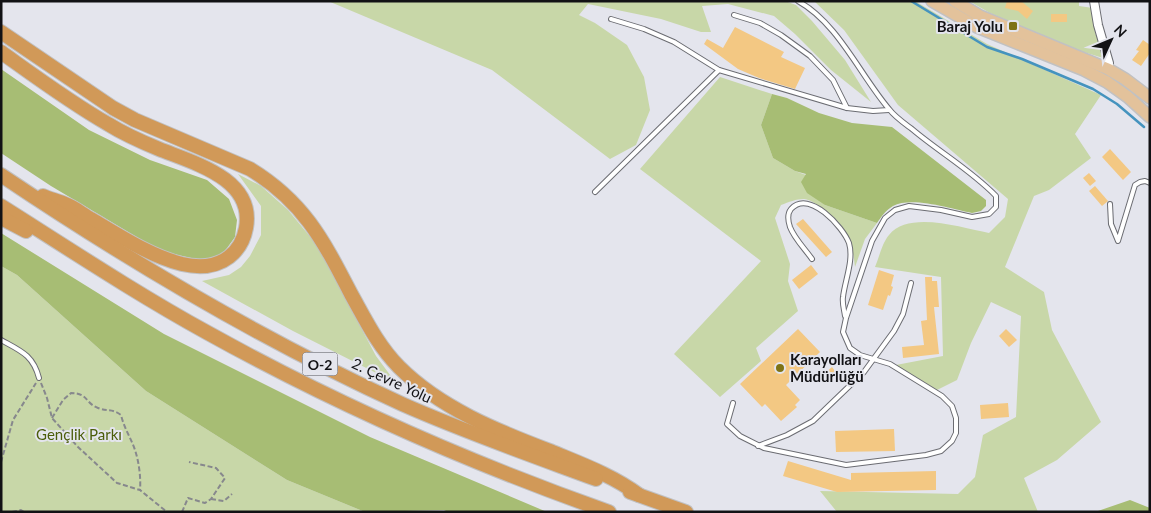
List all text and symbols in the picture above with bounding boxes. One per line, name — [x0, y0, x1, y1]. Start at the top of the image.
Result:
north arrow — [1086, 15, 1136, 65]
place label: Baraj Yolu — [937, 17, 1003, 35]
marker: Baraj Yolu — [1007, 20, 1019, 32]
text: N — [1111, 21, 1131, 40]
place label: Karayolları Müdürlüğü — [790, 350, 864, 385]
road number: O-2 — [302, 352, 338, 376]
street label: 2. Çevre Yolu — [349, 354, 435, 406]
marker: Karayolları Müdürlüğü — [774, 362, 786, 374]
park label: Gençlik Parkı — [36, 425, 122, 443]

